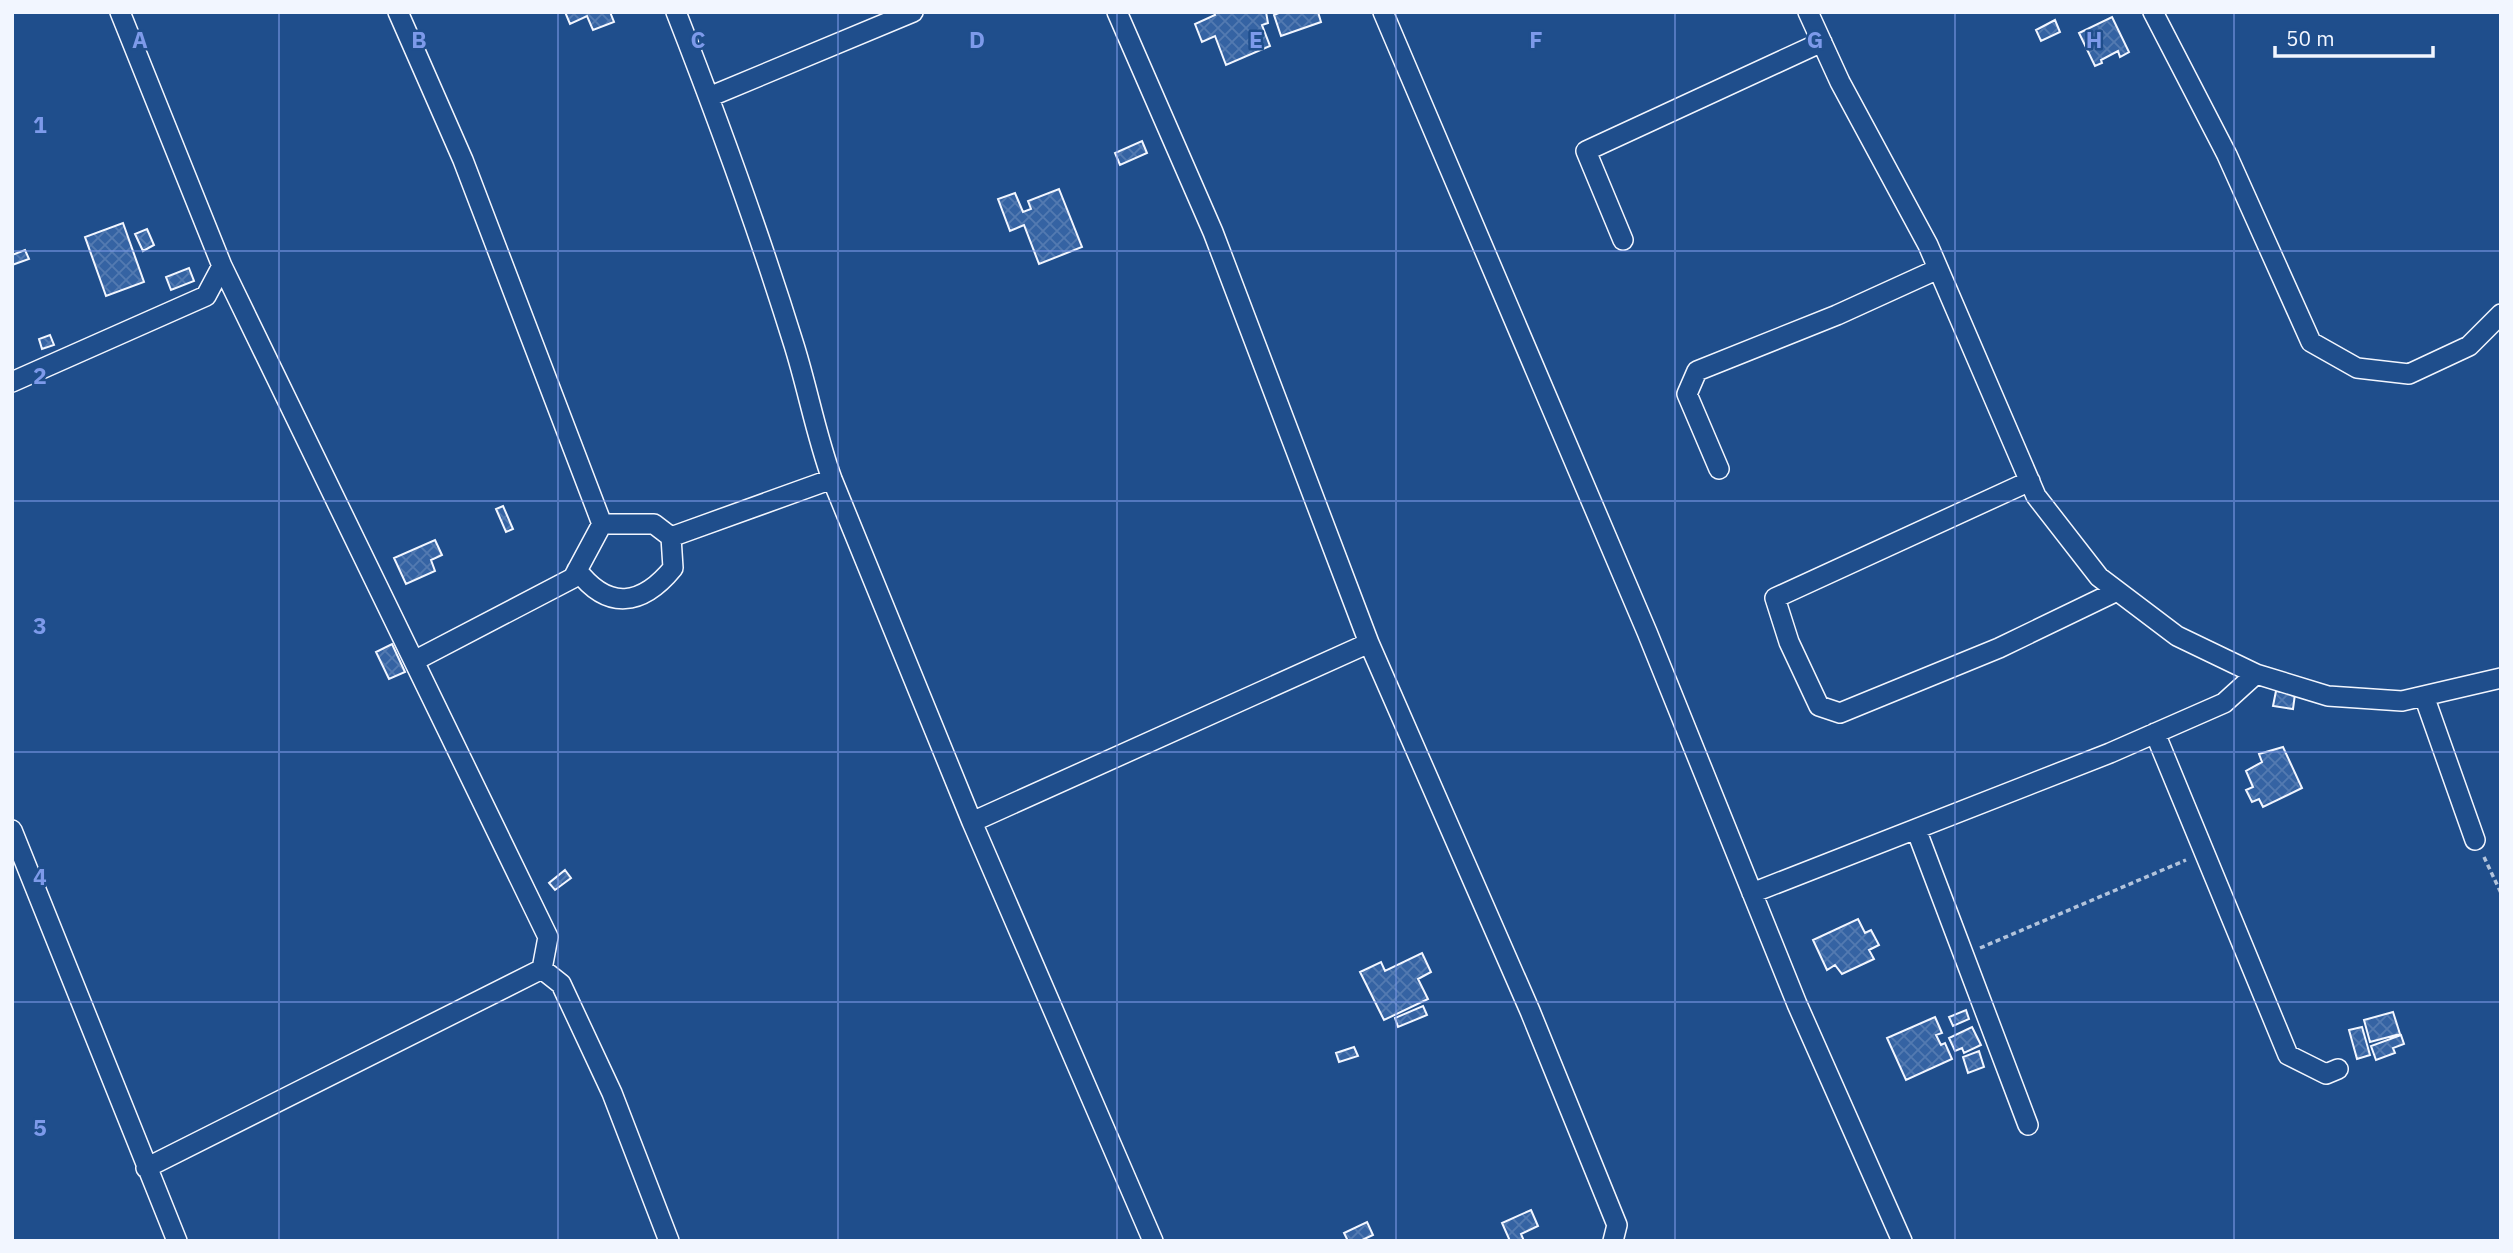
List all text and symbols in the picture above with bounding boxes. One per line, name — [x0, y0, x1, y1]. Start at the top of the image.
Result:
scale bar — [2275, 14, 2432, 58]
text: A — [132, 24, 148, 54]
text: B — [411, 24, 427, 54]
text: C — [691, 24, 706, 54]
text: D — [969, 24, 985, 54]
text: E — [1249, 24, 1263, 54]
text: F — [1529, 24, 1543, 54]
text: G — [1807, 24, 1823, 54]
text: H — [2086, 24, 2102, 54]
text: 50 m — [2286, 24, 2335, 52]
text: 1 — [33, 109, 47, 139]
text: 2 — [33, 360, 47, 390]
text: 3 — [33, 610, 47, 640]
text: 4 — [33, 861, 47, 891]
text: 5 — [33, 1112, 47, 1142]

